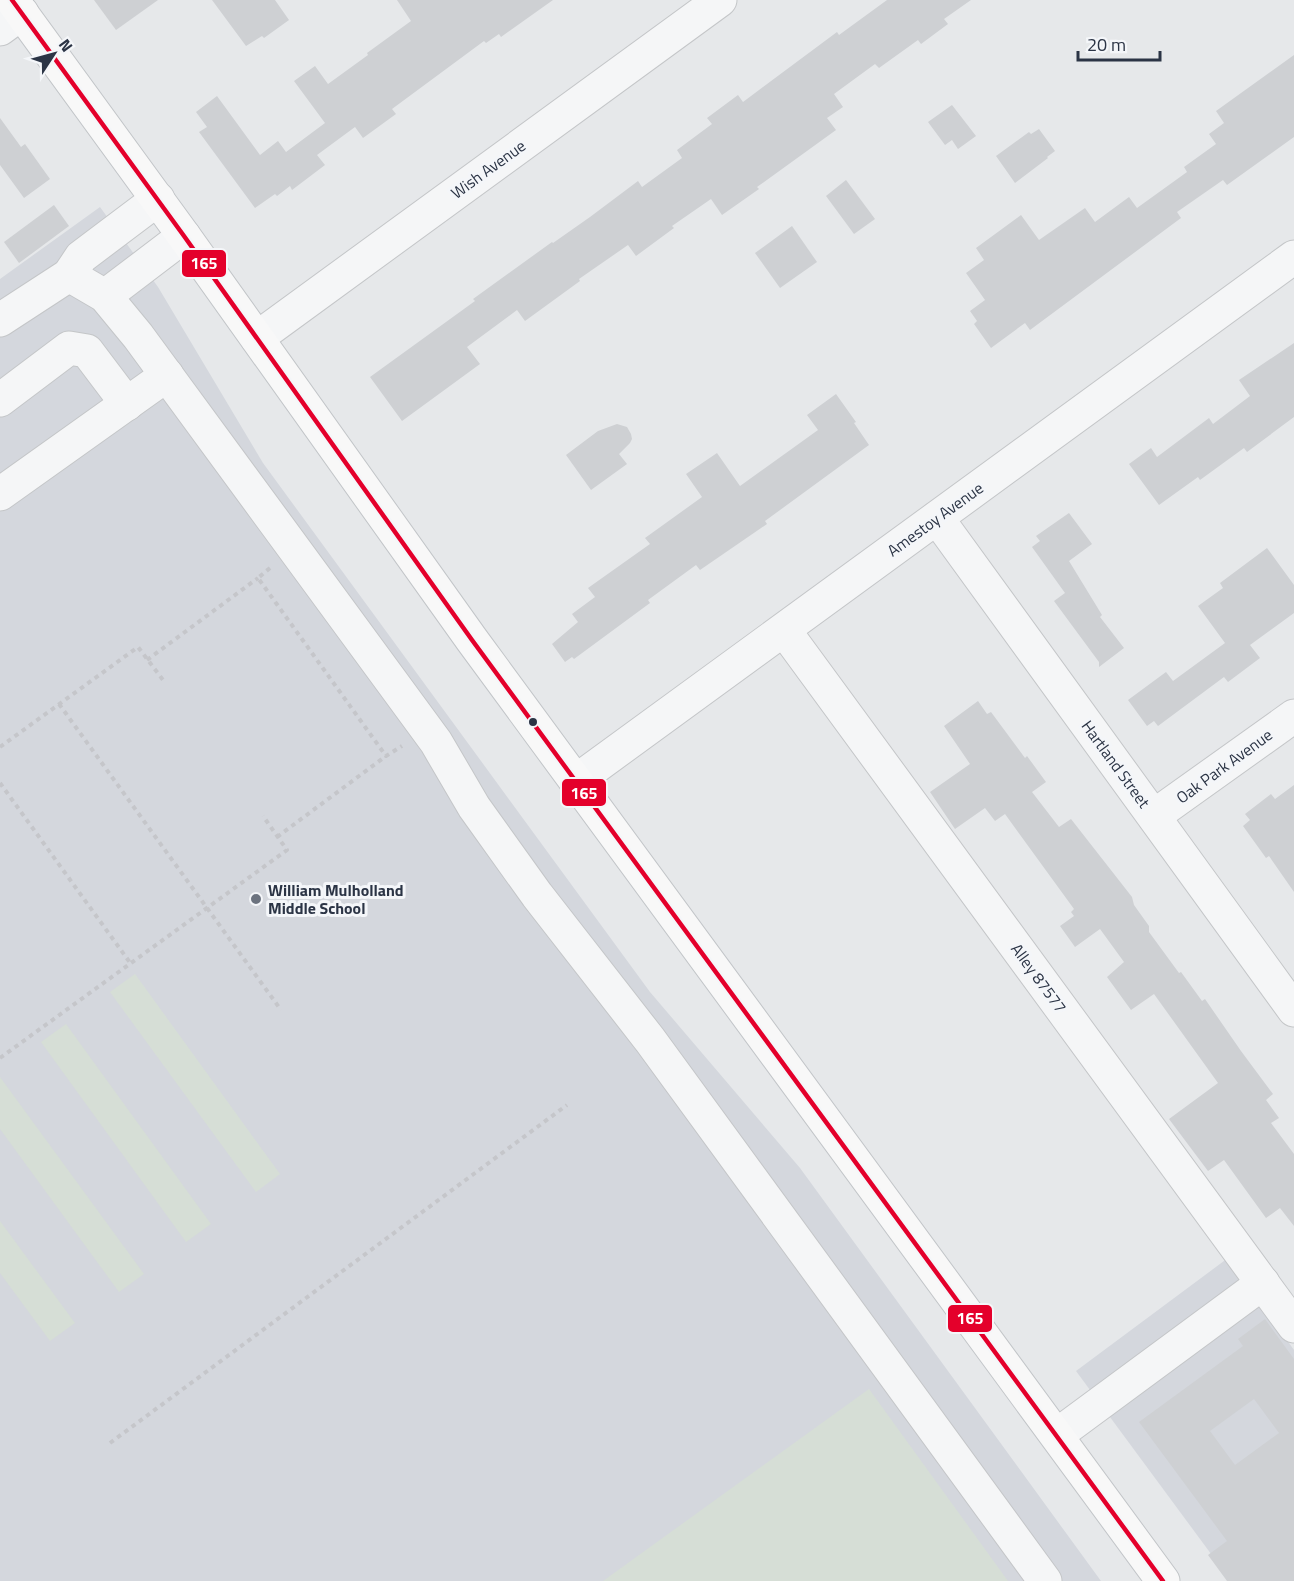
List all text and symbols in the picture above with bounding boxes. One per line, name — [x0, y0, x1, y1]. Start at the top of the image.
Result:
north arrow — [24, 24, 84, 84]
scale bar — [1078, 24, 1160, 62]
text: 20 m — [1087, 31, 1126, 58]
text: N — [53, 34, 79, 57]
street label: Wish Avenue — [446, 134, 530, 204]
line badge: 165 — [181, 249, 227, 278]
text: 165 — [191, 251, 217, 275]
street label: Amestoy Avenue — [882, 476, 988, 562]
street label: Hartland Street — [1076, 715, 1156, 813]
unlabelled marker — [527, 716, 539, 728]
street label: Oak Park Avenue — [1171, 723, 1277, 809]
line badge: 165 — [561, 778, 607, 807]
text: 165 — [571, 781, 597, 805]
place label: William Mulholland Middle School — [268, 878, 404, 920]
marker: William Mulholland Middle School — [249, 892, 263, 906]
street label: Alley 87577 — [1006, 938, 1072, 1018]
line badge: 165 — [947, 1304, 993, 1333]
text: 165 — [957, 1306, 983, 1330]

